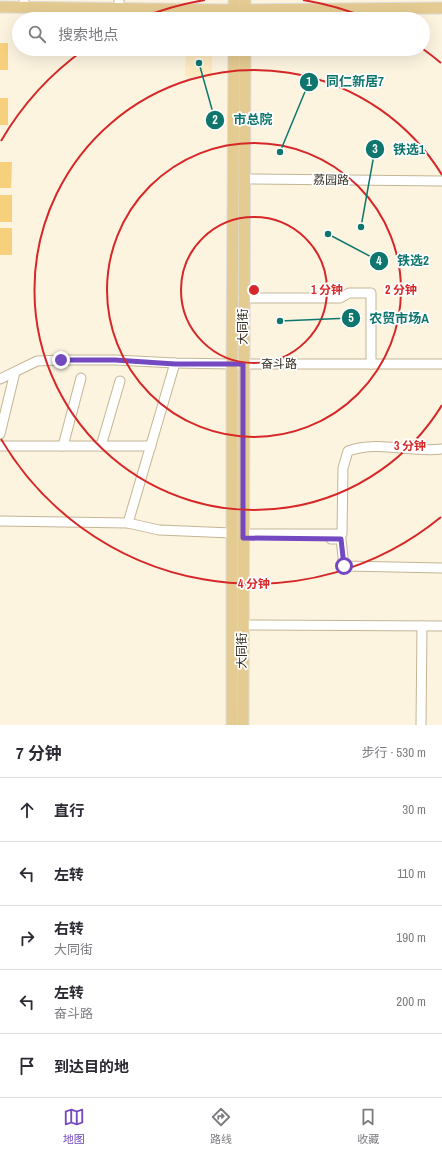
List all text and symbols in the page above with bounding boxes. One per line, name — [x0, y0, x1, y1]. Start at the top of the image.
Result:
search box — [12, 12, 430, 56]
icon: search — [26, 23, 48, 45]
text: 搜索地点 — [58, 24, 118, 45]
callout: 同仁新居7 — [299, 69, 392, 94]
text: 同仁新居7 — [326, 73, 384, 90]
text: 1 — [306, 74, 312, 90]
callout: 市总院 — [205, 107, 280, 132]
text: 市总院 — [233, 111, 273, 128]
text: 2 — [212, 112, 218, 128]
callout: 铁选1 — [365, 137, 433, 162]
text: 3 — [372, 141, 378, 157]
text: 铁选1 — [393, 141, 425, 158]
street label: 荔园路 — [313, 172, 349, 188]
callout: 铁选2 — [369, 248, 437, 273]
text: 铁选2 — [397, 252, 429, 269]
text: 4 — [376, 253, 382, 269]
text: 1 分钟 — [311, 282, 343, 298]
text: 2 分钟 — [385, 282, 417, 298]
centre of rings — [247, 283, 261, 297]
callout: 农贸市场A — [341, 306, 436, 331]
street label: 大同街 — [235, 309, 251, 345]
text: 5 — [348, 310, 354, 326]
text: 农贸市场A — [369, 310, 429, 327]
route end — [52, 351, 70, 369]
street label: 奋斗路 — [261, 356, 297, 372]
text: 3 分钟 — [394, 438, 426, 454]
route start — [335, 557, 353, 575]
text: 4 分钟 — [238, 576, 270, 592]
street label: 大同街 — [234, 633, 250, 669]
text: 7 分钟 — [16, 741, 62, 764]
text: 步行 · 530 m — [361, 744, 426, 761]
icon: ahead — [16, 799, 38, 821]
text: 直行 — [54, 800, 84, 821]
text: 30 m — [402, 801, 426, 818]
icon: left — [16, 863, 38, 885]
text: 左转 — [54, 864, 84, 885]
text: 110 m — [397, 865, 426, 882]
text: 右转 — [54, 918, 84, 939]
icon: right — [16, 927, 38, 949]
text: 190 m — [396, 929, 426, 946]
text: 大同街 — [54, 941, 93, 958]
text: 左转 — [54, 982, 84, 1003]
icon: left — [16, 991, 38, 1013]
text: 200 m — [396, 993, 426, 1010]
text: 奋斗路 — [54, 1005, 93, 1022]
icon: arrive — [16, 1055, 38, 1077]
text: 到达目的地 — [54, 1056, 129, 1077]
tab: 地图 — [63, 1106, 85, 1146]
tab: 路线 — [210, 1106, 232, 1146]
tab: 收藏 — [357, 1106, 379, 1146]

